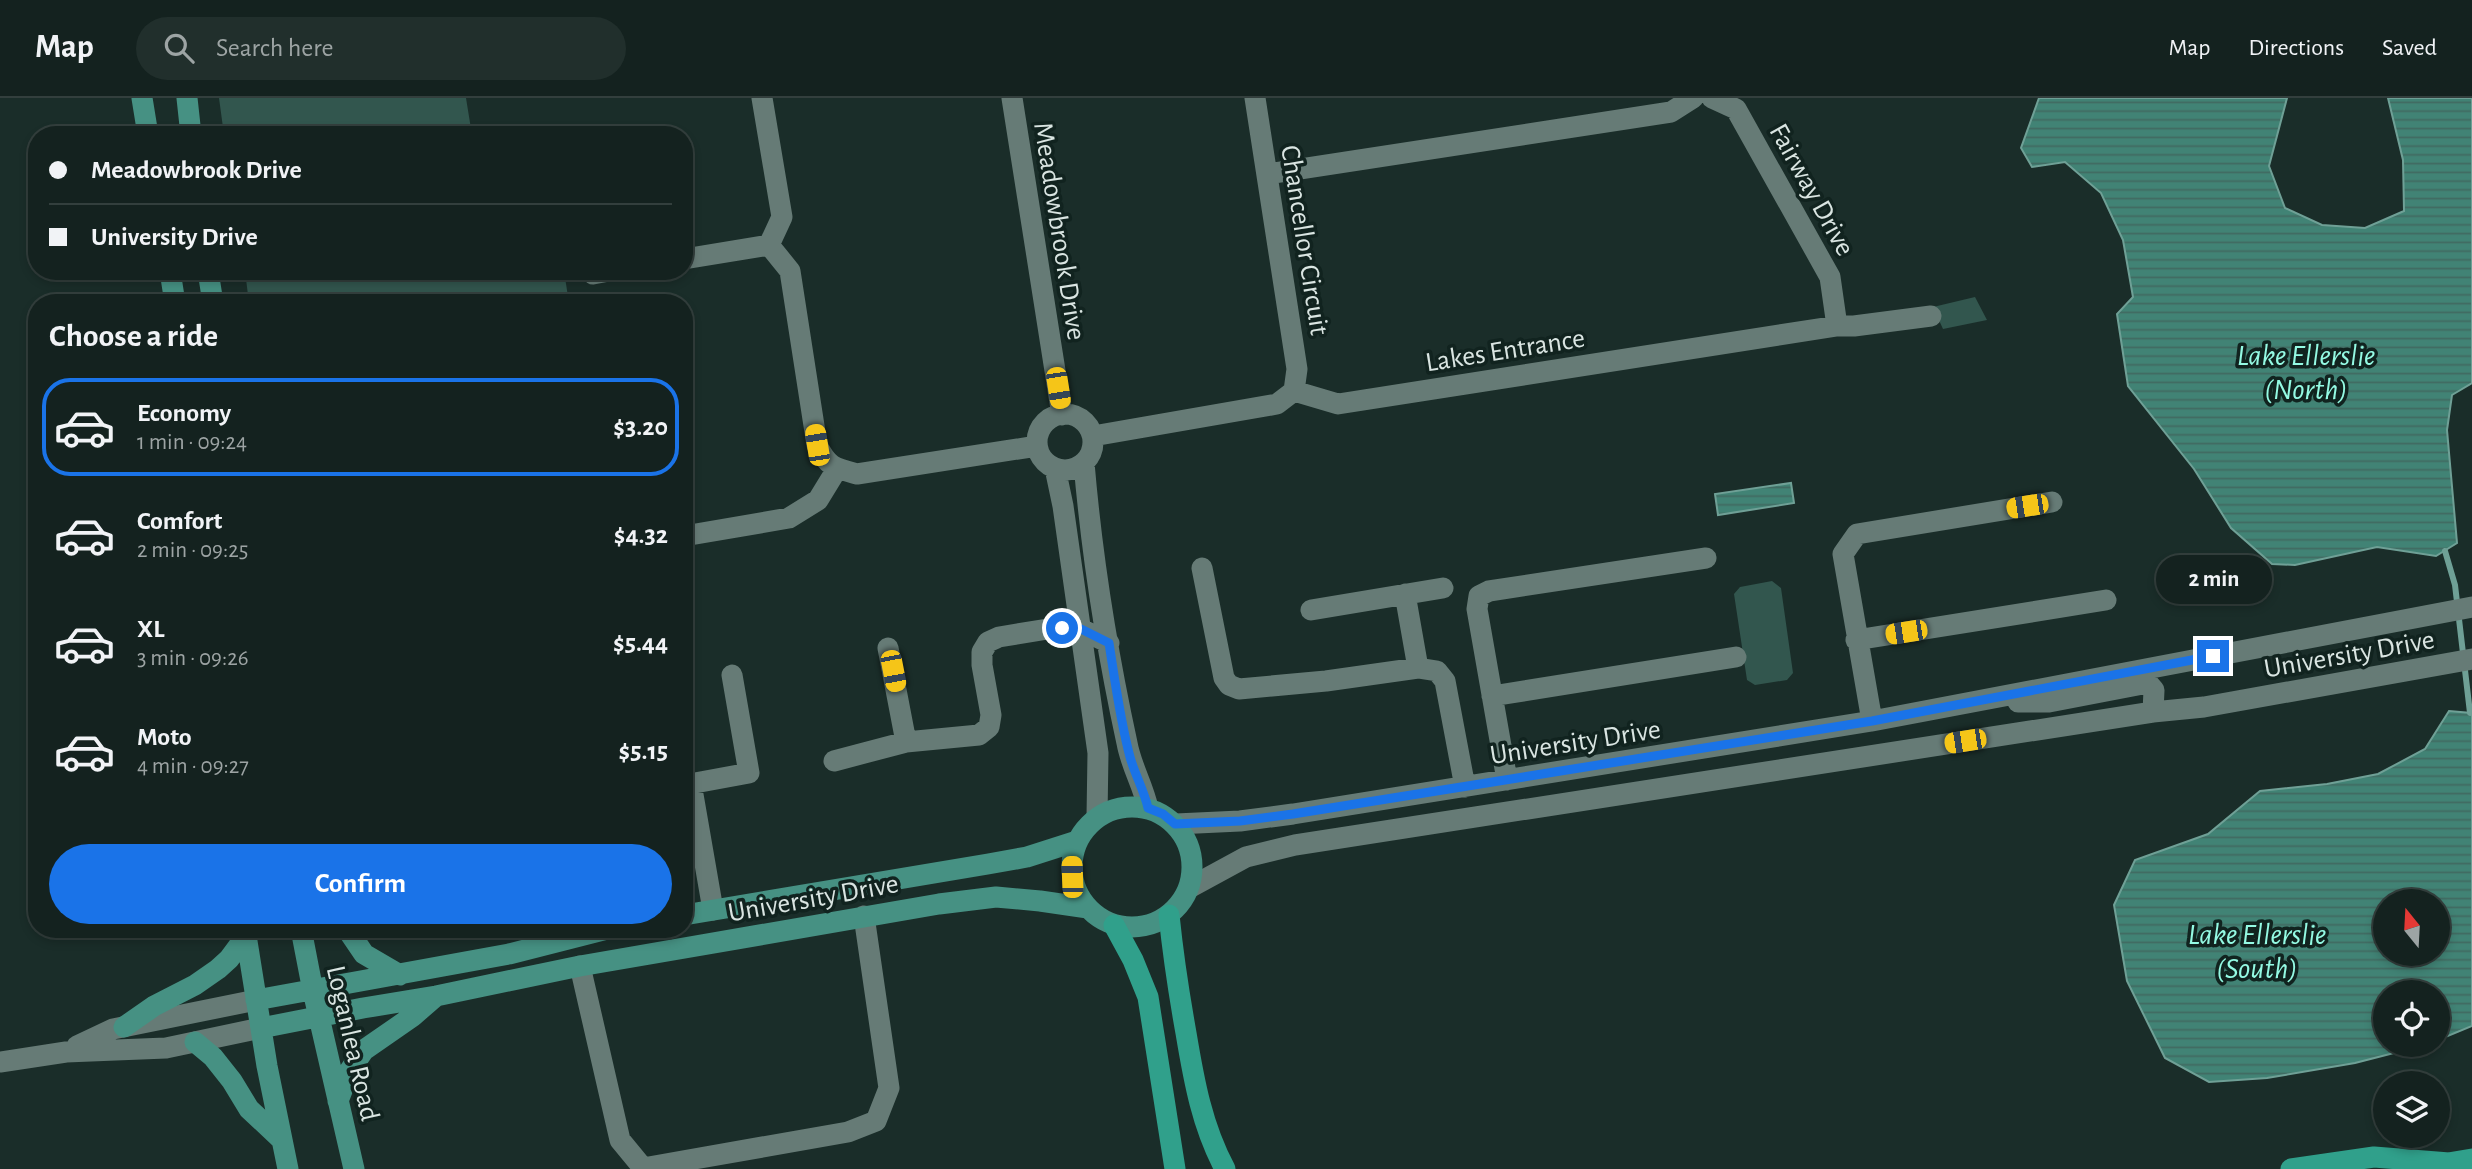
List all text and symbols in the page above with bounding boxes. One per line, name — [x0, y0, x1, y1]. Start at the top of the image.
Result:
search box — [136, 17, 626, 80]
icon: search — [160, 29, 198, 67]
text: Map — [35, 31, 94, 64]
text: Search here — [216, 35, 334, 61]
text: Map — [2168, 36, 2210, 60]
text: Directions — [2248, 36, 2344, 60]
text: Saved — [2382, 36, 2437, 60]
street label: Fairway Drive — [1764, 119, 1859, 261]
street label: Meadowbrook Drive — [1028, 120, 1090, 342]
street label: Chancellor Circuit — [1275, 143, 1333, 337]
text: Meadowbrook Drive — [91, 157, 302, 183]
text: University Drive — [91, 224, 258, 250]
text: Choose a ride — [49, 320, 218, 352]
street label: Lakes Entrance — [1424, 325, 1587, 377]
water label: Lake Ellerslie (North) — [2237, 341, 2375, 405]
car — [1045, 366, 1072, 410]
icon: car — [53, 396, 116, 459]
text: Economy — [137, 400, 231, 426]
text: $3.20 — [613, 414, 668, 440]
car — [804, 423, 831, 467]
text: 1 min · 09:24 — [137, 431, 247, 454]
car — [2005, 492, 2050, 520]
icon: car — [53, 504, 116, 567]
text: Comfort — [137, 508, 222, 534]
text: $4.32 — [614, 522, 668, 548]
text: 2 min · 09:25 — [137, 539, 248, 562]
callout: 2 min — [2155, 554, 2271, 603]
text: 2 min — [2188, 568, 2240, 591]
icon: car — [53, 612, 116, 675]
route start — [1046, 612, 1078, 644]
text: XL — [137, 616, 164, 642]
car — [1884, 618, 1929, 646]
street label: University Drive — [2262, 626, 2437, 684]
text: $5.44 — [613, 630, 668, 656]
route end — [2197, 640, 2229, 672]
text: 3 min · 09:26 — [137, 647, 248, 670]
car — [879, 648, 908, 694]
street label: University Drive — [1488, 716, 1663, 770]
icon: car — [53, 720, 116, 783]
text: Moto — [137, 724, 192, 750]
car — [1943, 727, 1988, 755]
text: $5.15 — [619, 738, 668, 764]
text: 4 min · 09:27 — [137, 755, 249, 778]
button: Confirm — [49, 844, 672, 924]
car — [1061, 856, 1084, 898]
street label: University Drive — [726, 870, 901, 928]
north arrow — [2373, 889, 2450, 966]
map controls — [2373, 889, 2450, 1148]
water label: Lake Ellerslie (South) — [2188, 920, 2326, 984]
street label: Loganlea Road — [321, 963, 384, 1124]
button: locate — [2373, 980, 2450, 1057]
button: layers — [2373, 1071, 2450, 1148]

